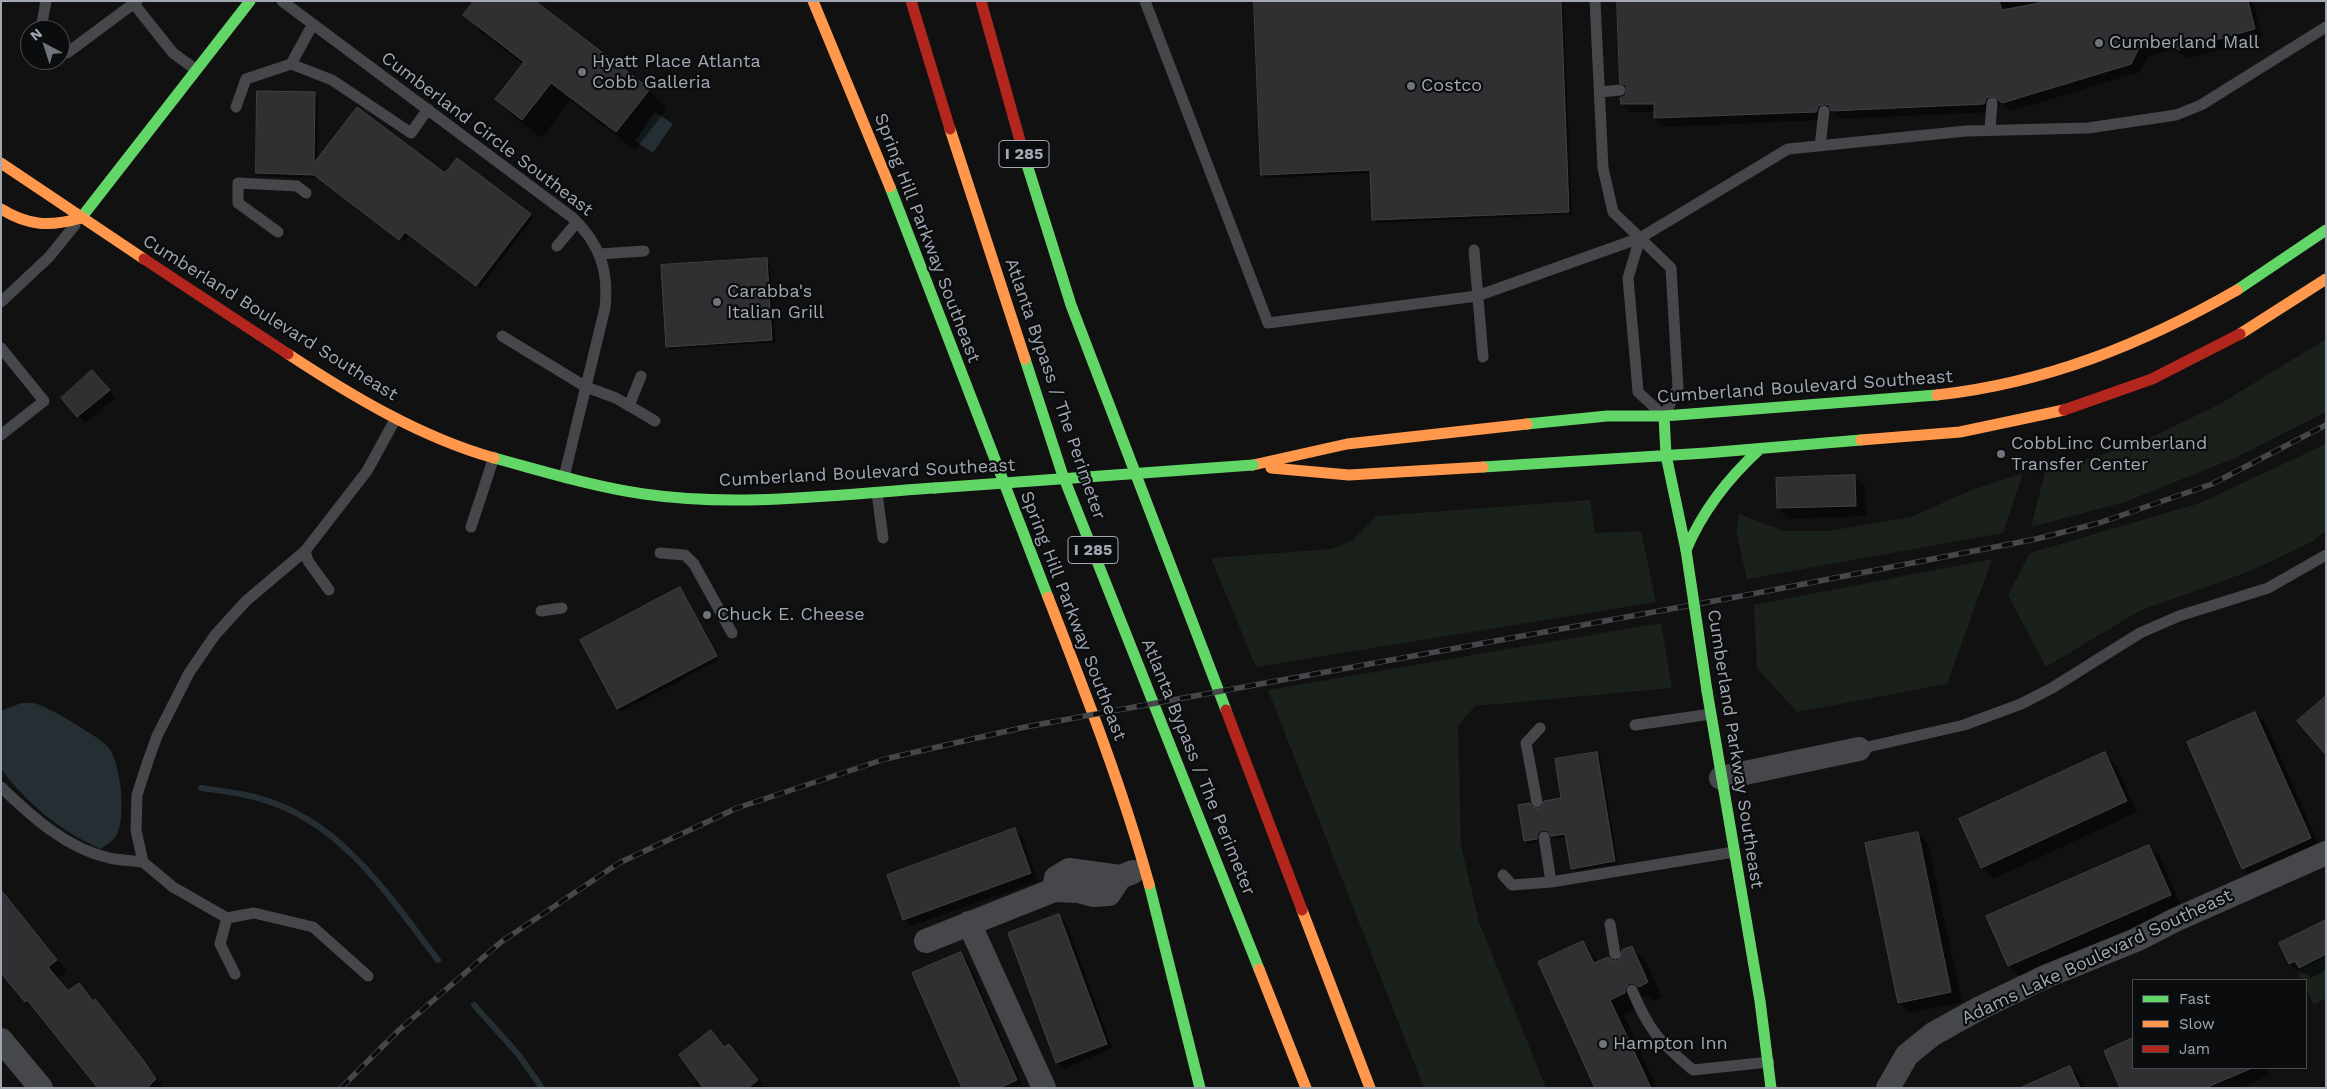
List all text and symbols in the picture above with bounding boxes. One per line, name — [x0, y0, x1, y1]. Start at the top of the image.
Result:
north arrow — [20, 20, 70, 70]
text: N — [27, 25, 45, 44]
place label: Cumberland Mall — [2109, 32, 2259, 54]
marker: Cumberland Mall — [2093, 37, 2105, 49]
street label: Cumberland Circle Southeast — [377, 47, 597, 221]
place label: Hyatt Place Atlanta Cobb Galleria — [592, 51, 761, 94]
marker: Hyatt Place Atlanta Cobb Galleria — [576, 66, 588, 78]
place label: Costco — [1421, 75, 1482, 97]
marker: Costco — [1405, 80, 1417, 92]
street label: Spring Hill Parkway Southeast — [869, 110, 985, 366]
road number: I 285 — [999, 140, 1049, 168]
street label: Cumberland Boulevard Southeast — [138, 230, 402, 406]
street label: Atlanta Bypass / The Perimeter — [1000, 255, 1110, 523]
place label: Carabba's Italian Grill — [727, 281, 824, 324]
marker: Carabba's Italian Grill — [711, 296, 723, 308]
street label: Cumberland Boulevard Southeast — [1656, 366, 1954, 408]
place label: CobbLinc Cumberland Transfer Center — [2011, 433, 2207, 476]
marker: CobbLinc Cumberland Transfer Center — [1995, 448, 2007, 460]
street label: Cumberland Boulevard Southeast — [718, 454, 1016, 492]
street label: Spring Hill Parkway Southeast — [1015, 488, 1131, 744]
road number: I 285 — [1068, 536, 1118, 564]
place label: Chuck E. Cheese — [717, 604, 865, 626]
street label: Cumberland Parkway Southeast — [1702, 608, 1768, 890]
marker: Chuck E. Cheese — [701, 609, 713, 621]
street label: Atlanta Bypass / The Perimeter — [1136, 635, 1260, 899]
street label: Adams Lake Boulevard Southeast — [1958, 885, 2236, 1029]
legend — [2132, 979, 2307, 1069]
text: Fast — [2179, 990, 2210, 1008]
text: Slow — [2179, 1015, 2215, 1033]
place label: Hampton Inn — [1613, 1033, 1728, 1055]
marker: Hampton Inn — [1597, 1038, 1609, 1050]
text: Jam — [2179, 1040, 2210, 1058]

